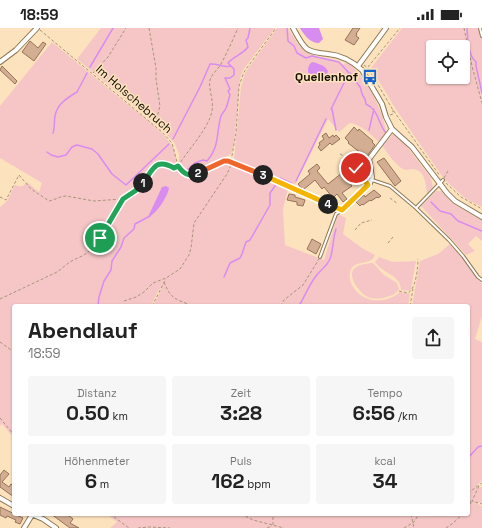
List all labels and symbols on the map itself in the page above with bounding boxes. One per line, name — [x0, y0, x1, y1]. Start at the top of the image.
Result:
street label: Im Holschebruch — [92, 61, 176, 137]
bus stop icon: Quellenhof — [361, 68, 379, 86]
place label: Quellenhof — [295, 69, 358, 85]
pin — [339, 151, 373, 185]
pin: 2 — [188, 163, 208, 183]
pin: 3 — [253, 165, 273, 185]
pin: 1 — [133, 173, 153, 193]
pin: 4 — [318, 194, 338, 214]
pin — [83, 221, 117, 255]

